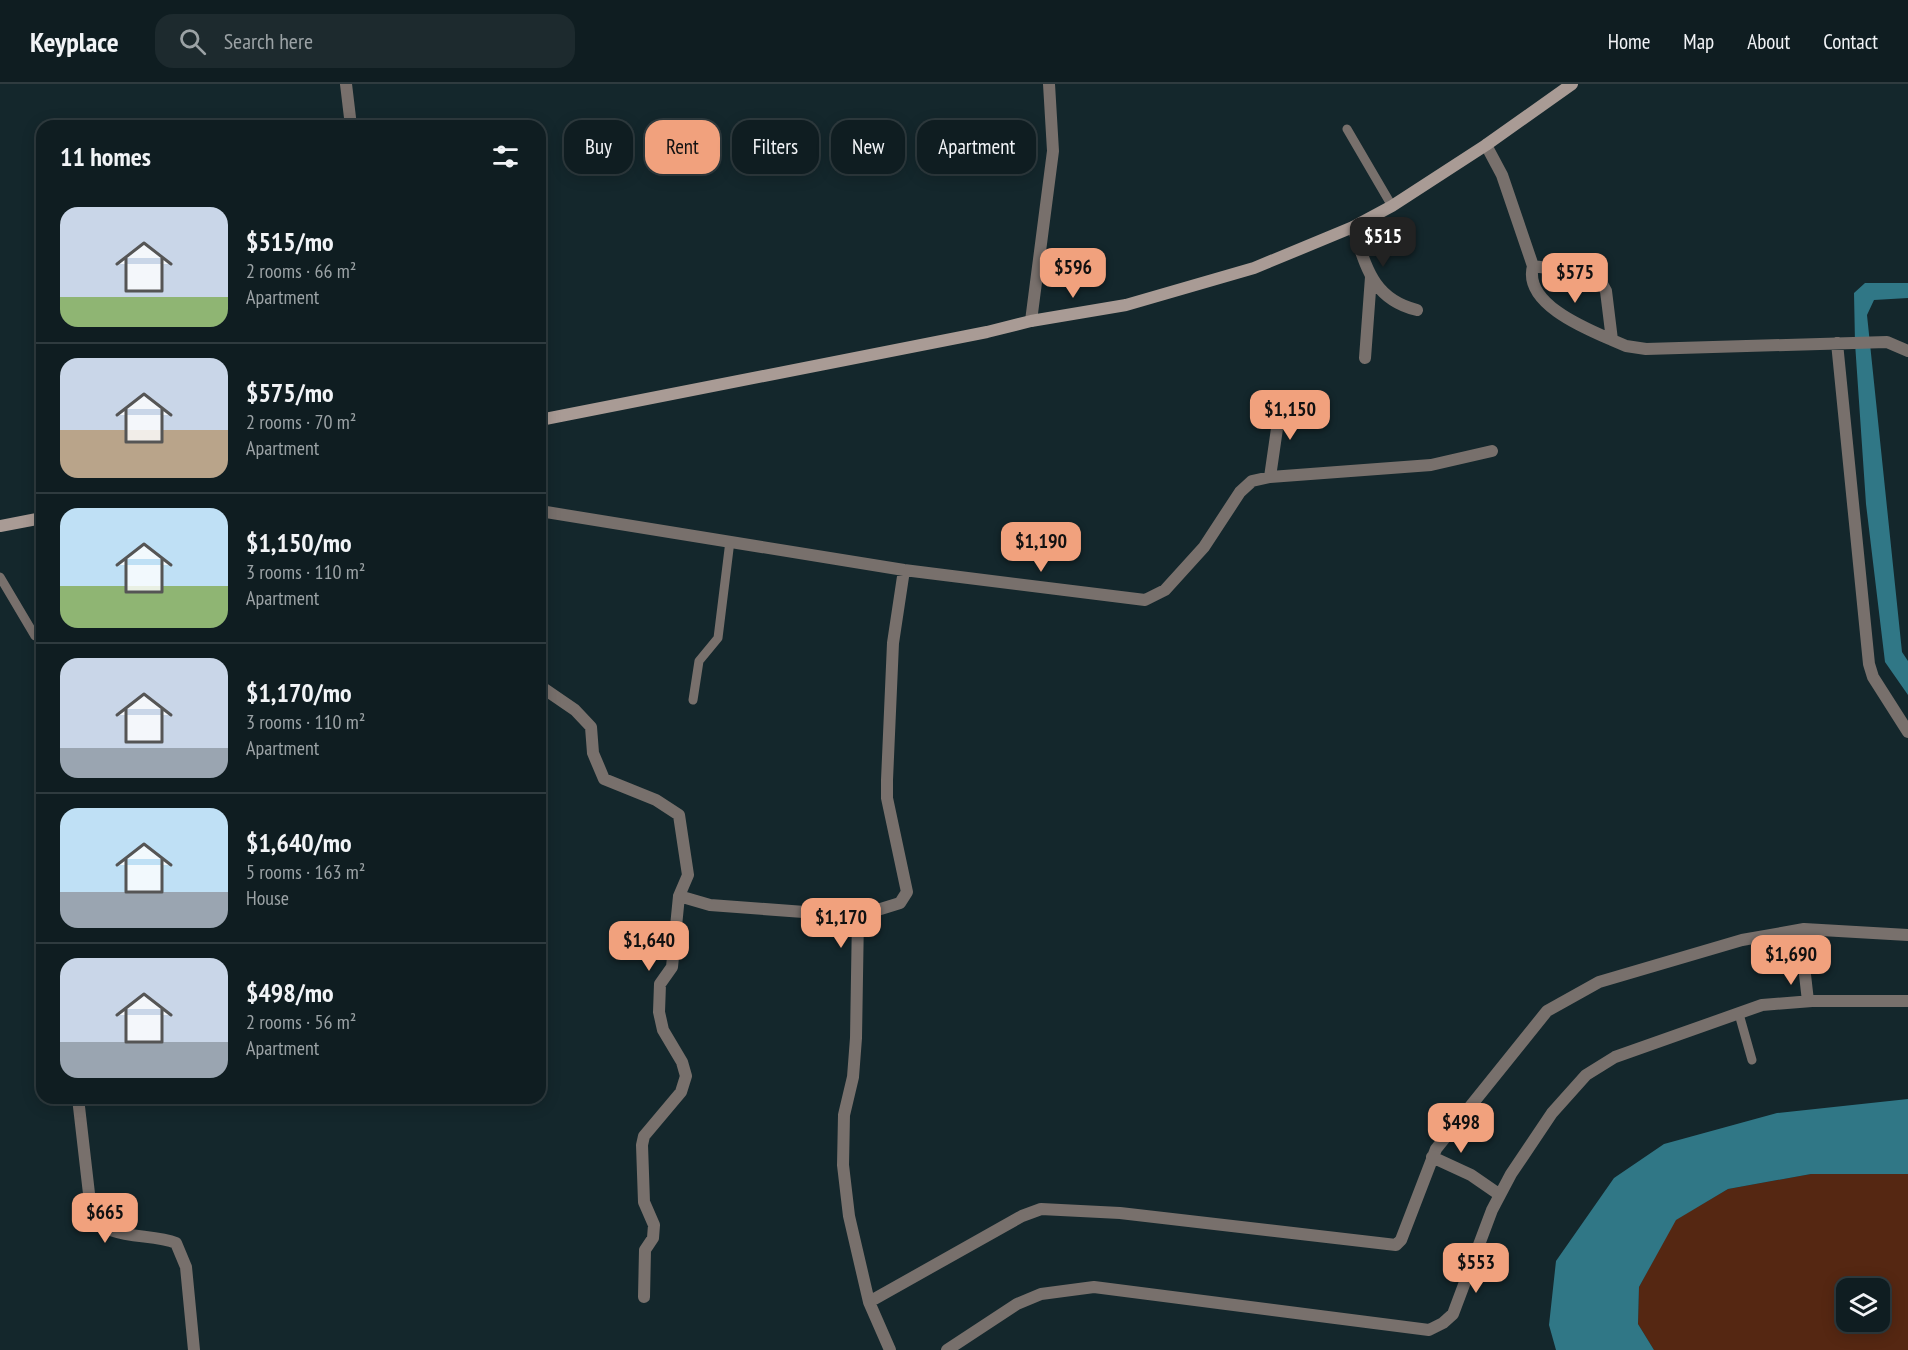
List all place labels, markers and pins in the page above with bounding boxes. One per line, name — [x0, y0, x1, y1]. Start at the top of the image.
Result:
pin: $515 — [1347, 217, 1419, 268]
pin: $596 — [1037, 248, 1109, 299]
pin: $575 — [1539, 253, 1611, 304]
pin: $1,150 — [1241, 390, 1339, 441]
pin: $1,190 — [992, 522, 1090, 573]
pin: $1,170 — [792, 898, 890, 949]
pin: $1,640 — [600, 921, 698, 972]
pin: $1,690 — [1742, 935, 1840, 986]
pin: $498 — [1425, 1103, 1497, 1154]
pin: $665 — [69, 1193, 141, 1244]
pin: $553 — [1440, 1243, 1512, 1294]

